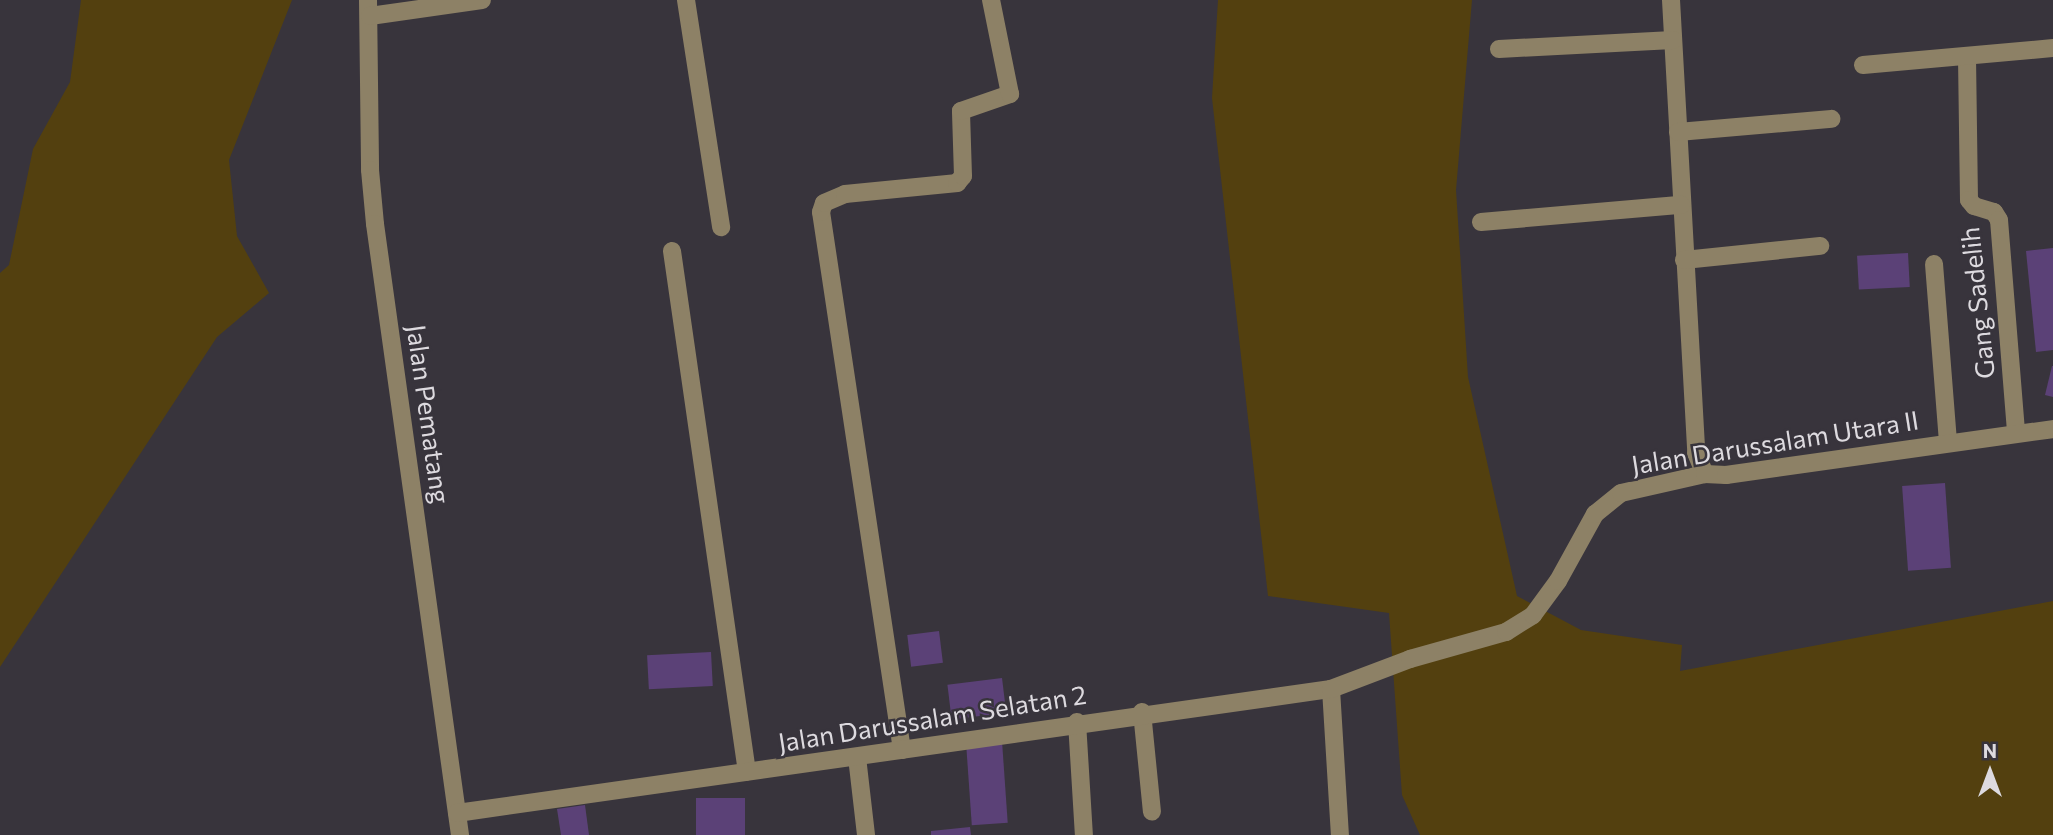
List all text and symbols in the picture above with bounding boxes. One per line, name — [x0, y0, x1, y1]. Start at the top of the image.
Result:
street label: Gang Sadelih — [1954, 226, 2000, 380]
street label: Jalan Pematang — [401, 323, 457, 505]
street label: Jalan Darussalam Utara II — [1629, 404, 1921, 480]
street label: Jalan Darussalam Selatan 2 — [776, 678, 1088, 758]
north arrow — [1955, 737, 2025, 807]
text: N — [1983, 739, 1997, 762]

